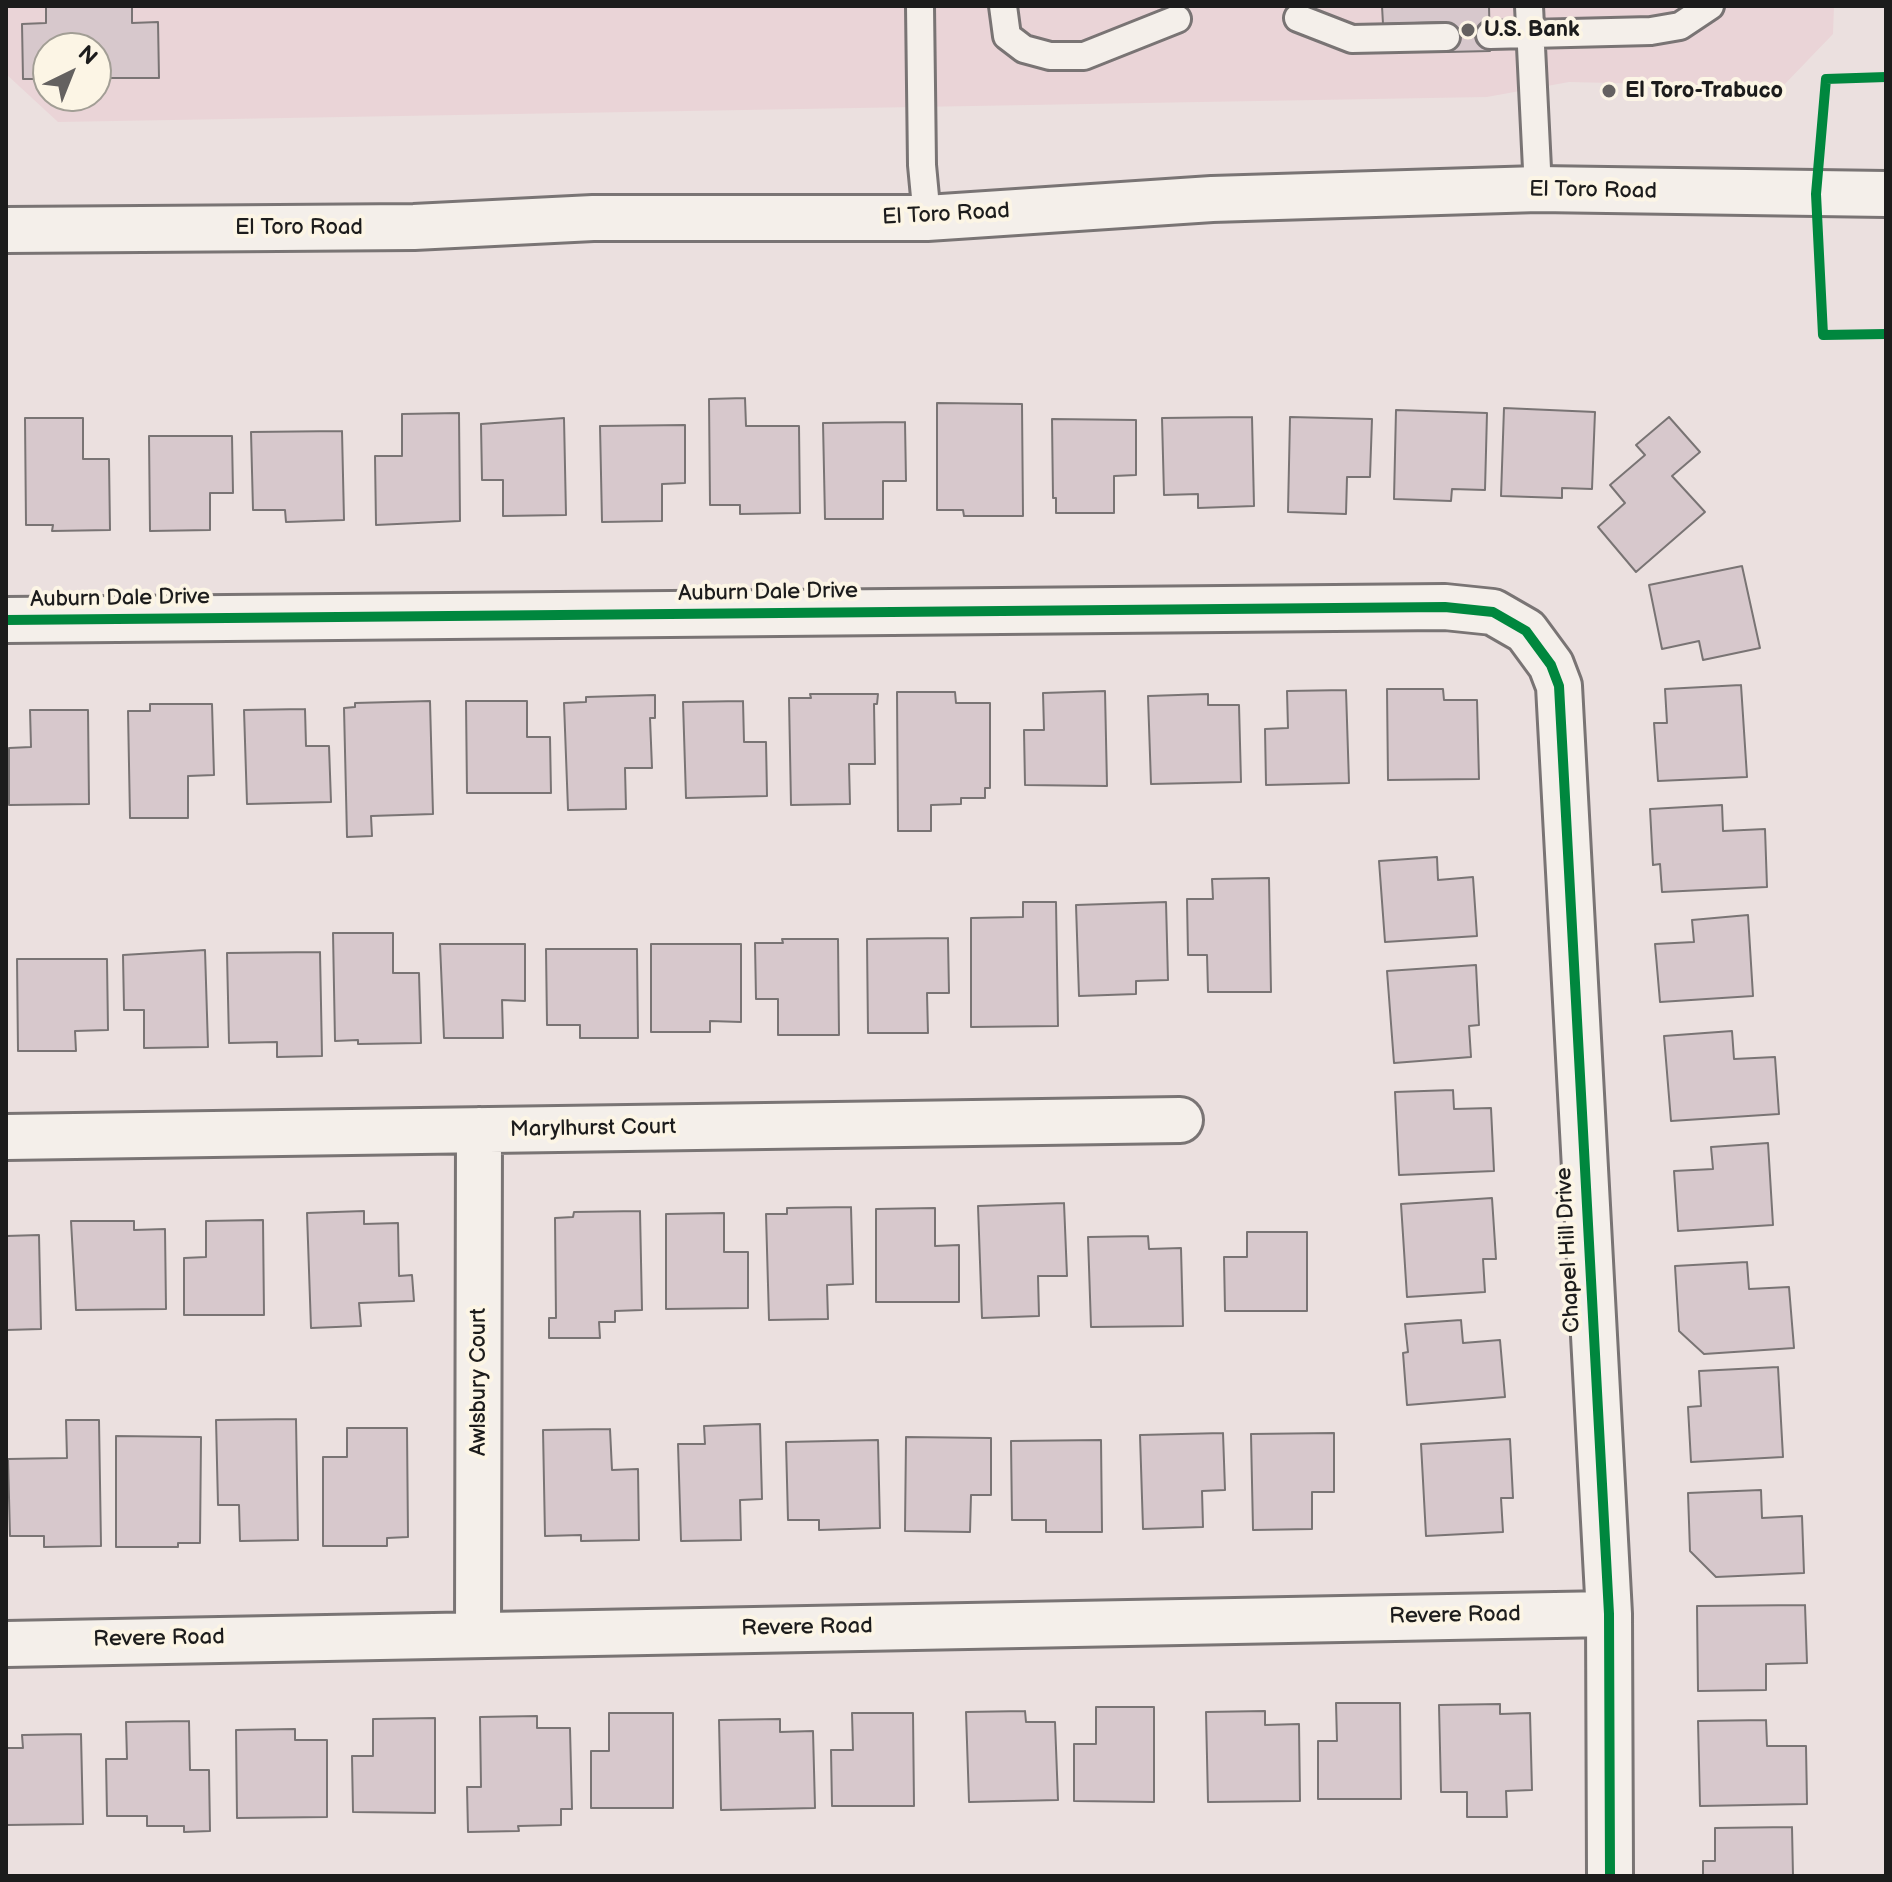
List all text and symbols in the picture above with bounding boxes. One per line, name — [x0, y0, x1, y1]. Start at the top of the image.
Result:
place label: U.S. Bank — [1484, 17, 1580, 43]
marker: U.S. Bank — [1459, 21, 1477, 39]
north arrow — [32, 32, 112, 112]
text: N — [72, 40, 103, 71]
place label: El Toro-Trabuco — [1625, 78, 1783, 104]
marker: El Toro-Trabuco — [1600, 82, 1618, 100]
street label: El Toro Road — [1529, 177, 1657, 205]
street label: El Toro Road — [881, 198, 1011, 232]
street label: El Toro Road — [235, 215, 363, 241]
street label: Auburn Dale Drive — [678, 578, 858, 608]
street label: Auburn Dale Drive — [30, 584, 210, 614]
street label: Marylhurst Court — [510, 1114, 676, 1144]
street label: Chapel Hill Drive — [1551, 1167, 1587, 1333]
street label: Awlsbury Court — [466, 1308, 492, 1456]
street label: Revere Road — [1389, 1602, 1521, 1630]
street label: Revere Road — [741, 1614, 873, 1642]
street label: Revere Road — [93, 1625, 225, 1653]

